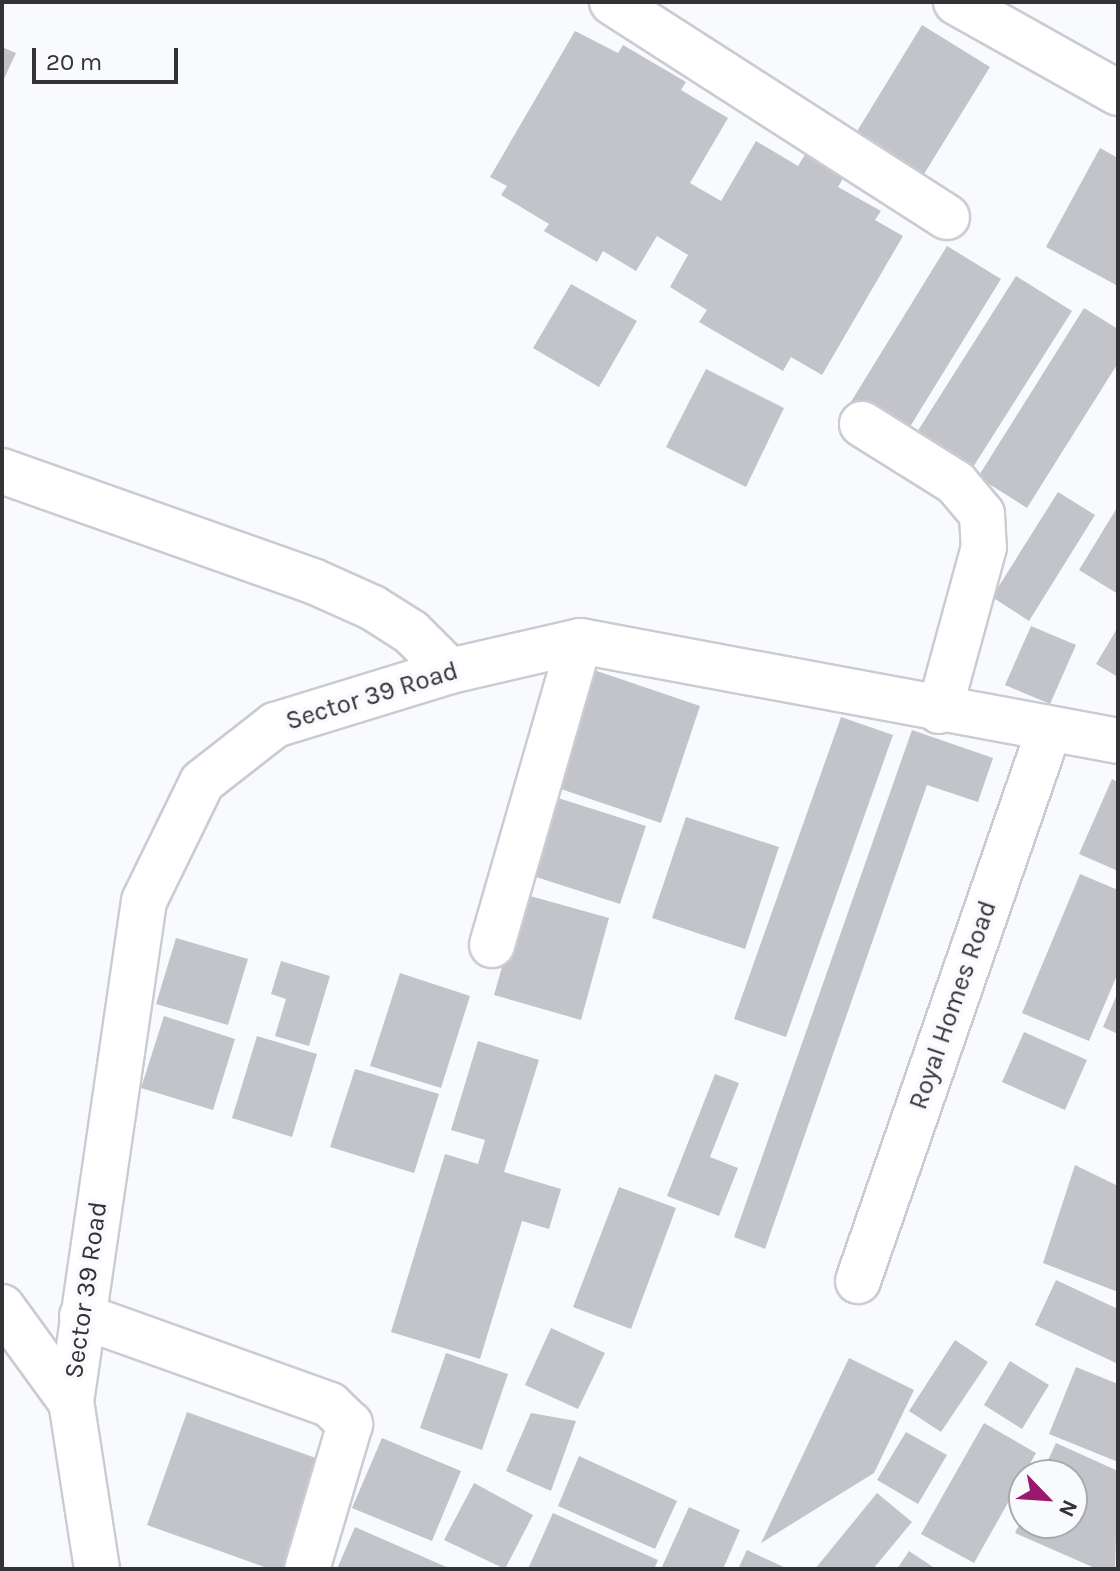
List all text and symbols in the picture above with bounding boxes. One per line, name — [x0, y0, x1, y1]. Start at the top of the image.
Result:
scale bar — [36, 32, 182, 82]
text: 20 m — [46, 48, 102, 76]
street label: Sector 39 Road — [282, 655, 462, 737]
street label: Royal Homes Road — [903, 896, 1003, 1114]
street label: Sector 39 Road — [58, 1199, 114, 1381]
north arrow — [1008, 1459, 1088, 1539]
text: N — [1053, 1496, 1083, 1521]

